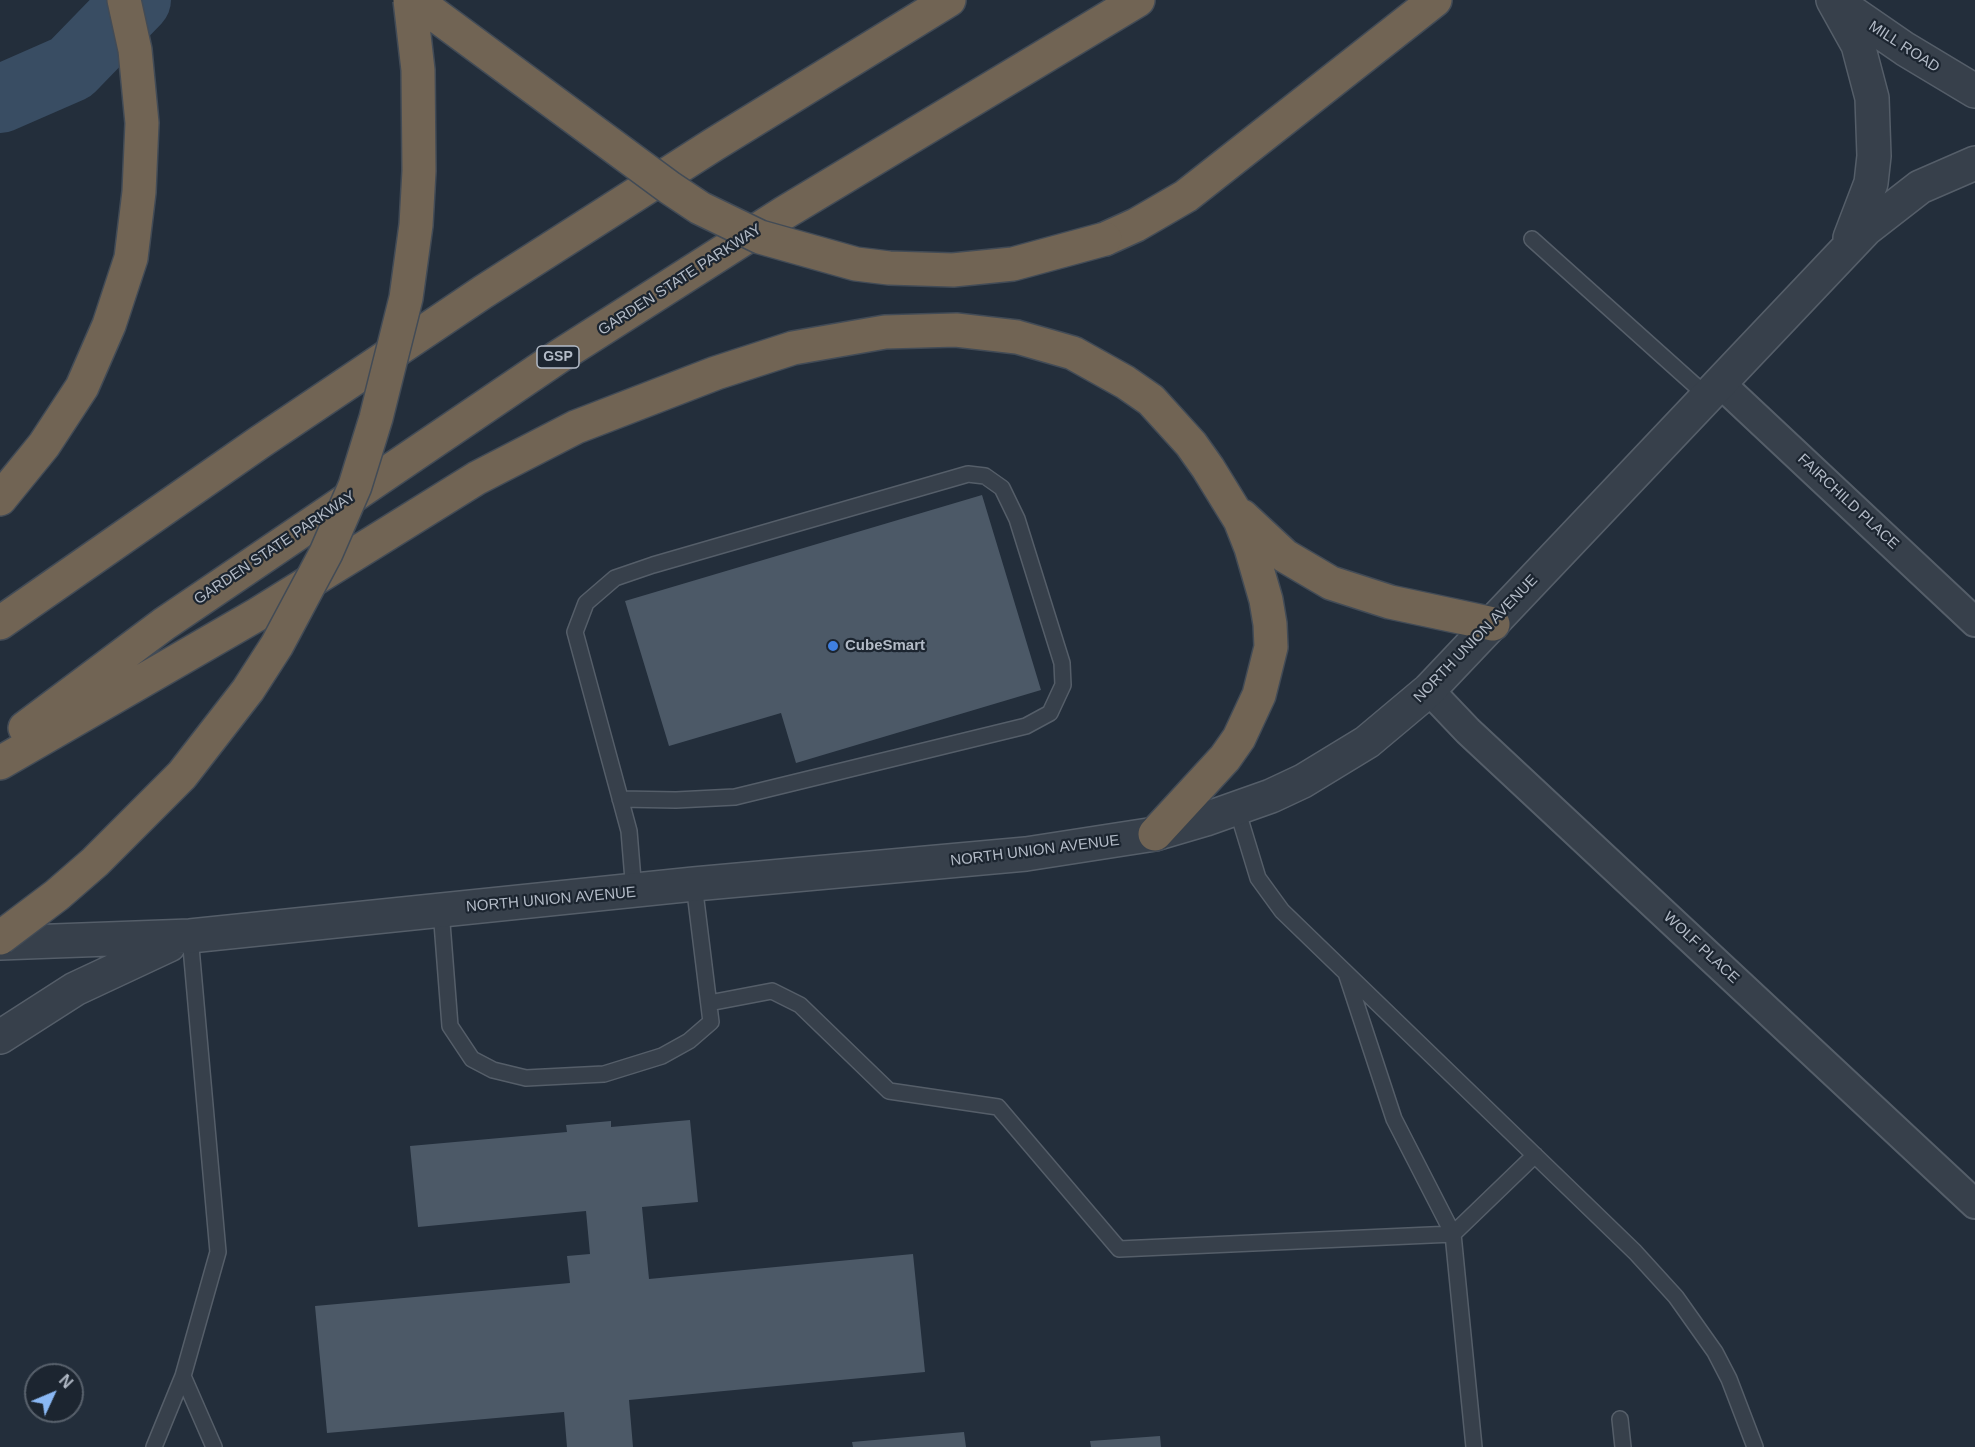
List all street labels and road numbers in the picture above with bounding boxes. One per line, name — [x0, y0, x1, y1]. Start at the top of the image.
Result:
street label: MILL ROAD — [1865, 17, 1943, 77]
street label: GARDEN STATE PARKWAY — [595, 220, 765, 340]
road number: GSP — [537, 346, 579, 368]
street label: FAIRCHILD PLACE — [1794, 451, 1902, 553]
street label: GARDEN STATE PARKWAY — [191, 487, 359, 609]
street label: NORTH UNION AVENUE — [1410, 571, 1542, 707]
street label: NORTH UNION AVENUE — [949, 832, 1121, 870]
street label: NORTH UNION AVENUE — [465, 884, 637, 916]
street label: WOLF PLACE — [1660, 908, 1742, 988]

